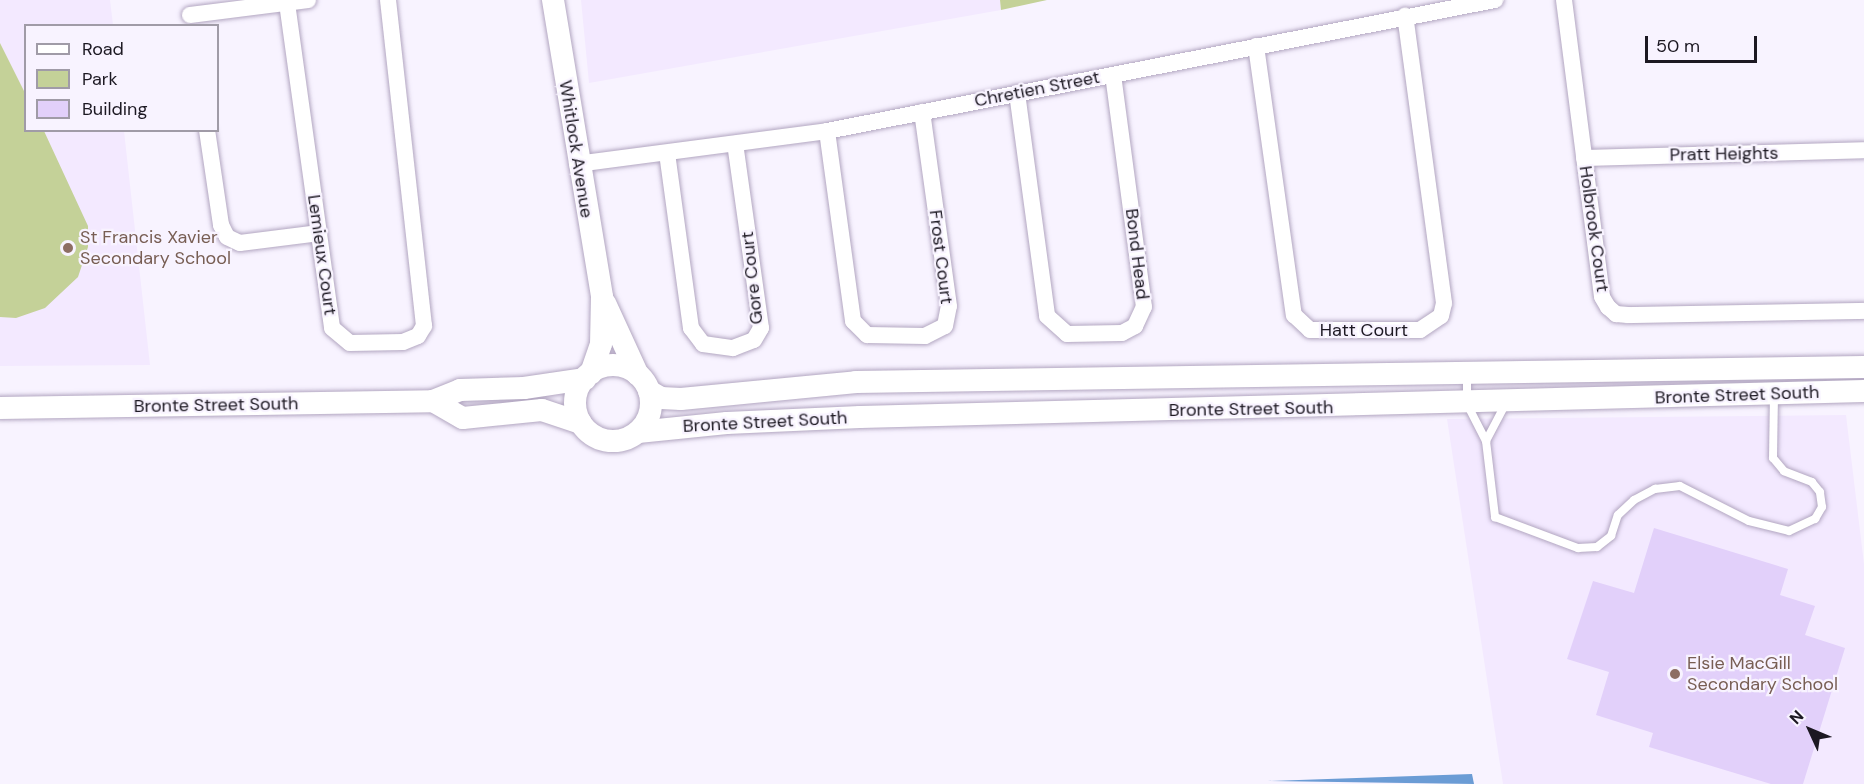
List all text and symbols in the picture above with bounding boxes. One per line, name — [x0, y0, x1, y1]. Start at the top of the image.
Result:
legend — [24, 24, 219, 132]
scale bar — [1648, 24, 1760, 62]
text: 50 m — [1656, 34, 1700, 58]
text: Road — [82, 37, 124, 61]
street label: Chretien Street — [972, 66, 1102, 112]
text: Park — [82, 67, 118, 91]
street label: Whitlock Avenue — [554, 79, 598, 219]
text: Building — [82, 97, 147, 121]
street label: Pratt Heights — [1669, 142, 1779, 166]
street label: Holbrook Court — [1574, 164, 1614, 294]
street label: Lemieux Court — [303, 193, 341, 317]
street label: Bond Head — [1121, 207, 1153, 301]
street label: Frost Court — [925, 209, 957, 305]
place label: St Francis Xavier Secondary School — [80, 227, 231, 270]
street label: Gore Court — [736, 230, 768, 326]
marker: St Francis Xavier Secondary School — [61, 241, 75, 255]
street label: Hatt Court — [1320, 319, 1408, 341]
street label: Bronte Street South — [1654, 381, 1820, 409]
street label: Bronte Street South — [134, 393, 298, 417]
street label: Bronte Street South — [1169, 397, 1333, 421]
street label: Bronte Street South — [682, 407, 848, 437]
place label: Elsie MacGill Secondary School — [1687, 653, 1838, 696]
marker: Elsie MacGill Secondary School — [1668, 667, 1682, 681]
north arrow — [1780, 700, 1840, 760]
text: N — [1785, 706, 1808, 729]

